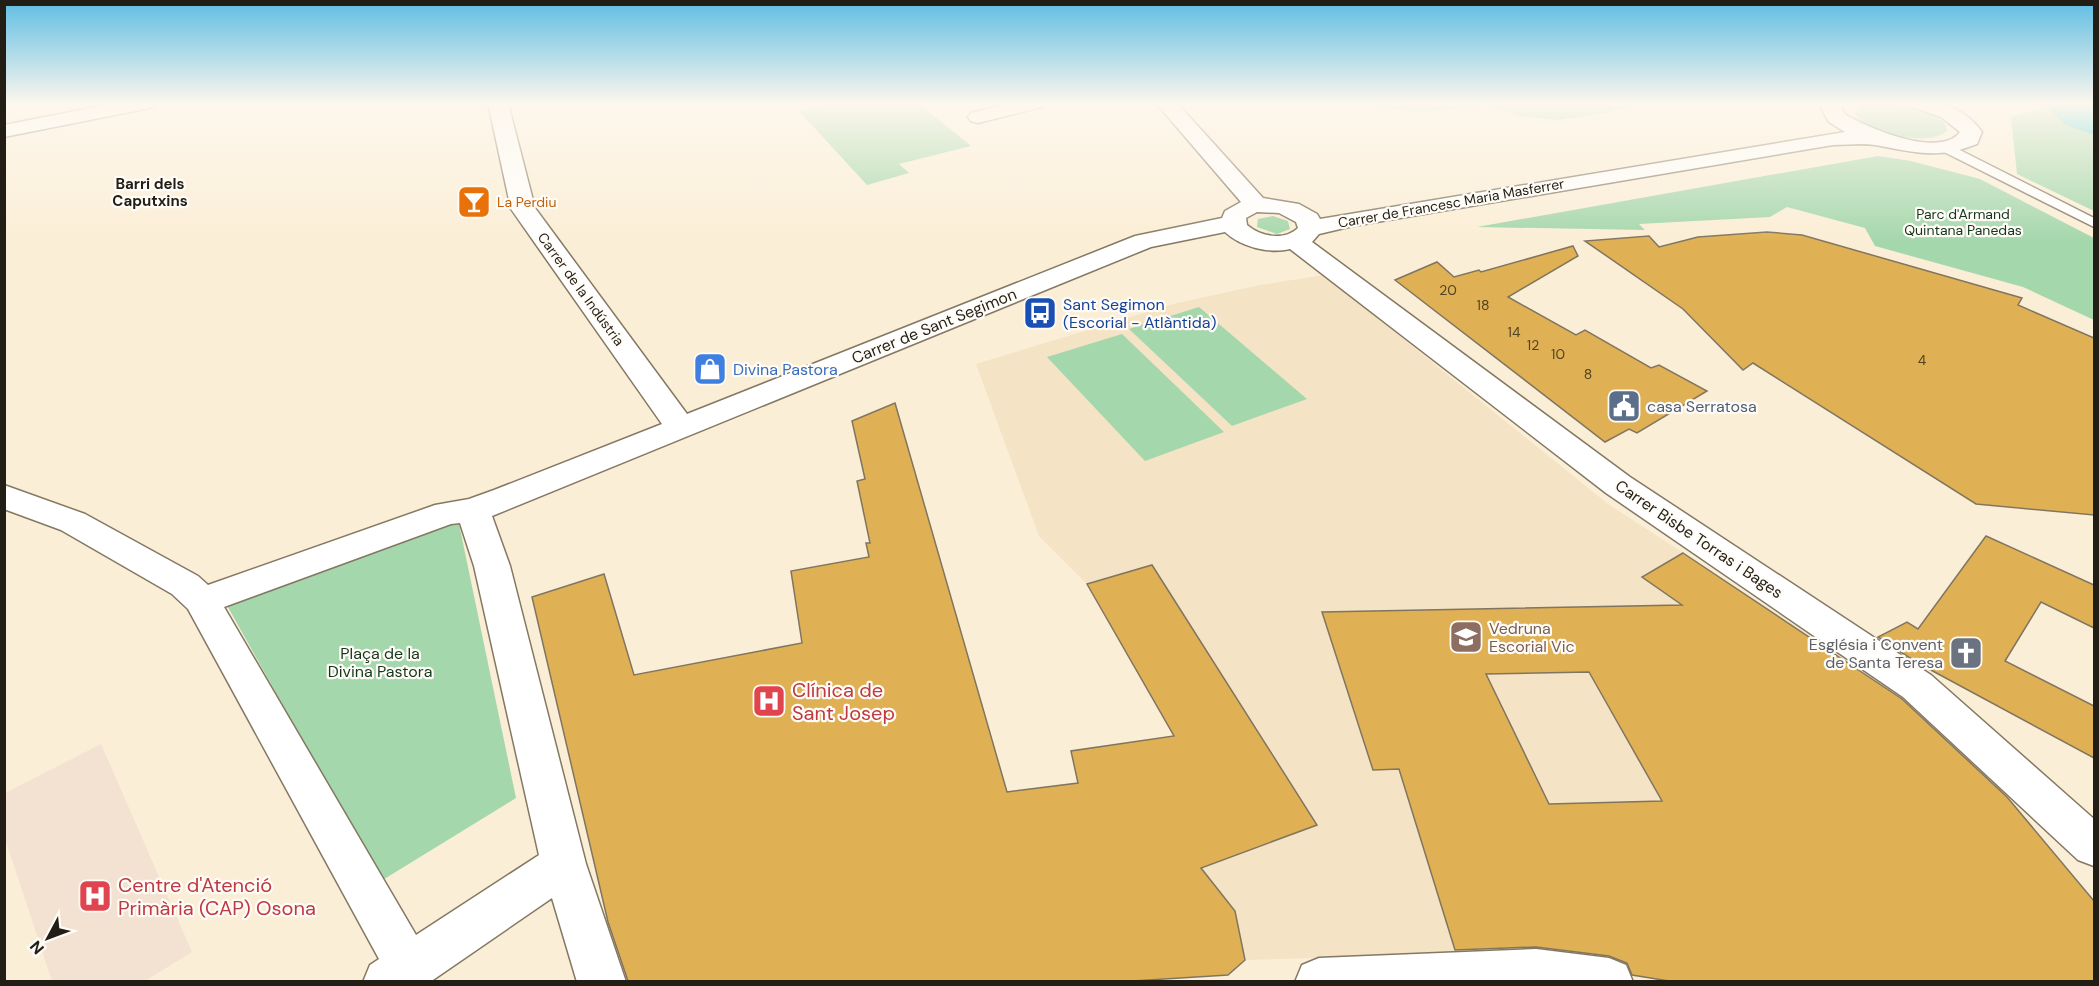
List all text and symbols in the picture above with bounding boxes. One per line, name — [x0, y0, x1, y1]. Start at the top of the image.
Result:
district label: Barri dels Caputxins — [112, 174, 188, 211]
street label: Carrer de Francesc Maria Masferrer — [1336, 174, 1566, 232]
bar icon: La Perdiu — [456, 184, 492, 220]
place label: La Perdiu — [497, 193, 556, 211]
park label: Parc d'Armand Quintana Panedas — [1904, 205, 2022, 239]
street label: Carrer de la Indústria — [534, 229, 628, 349]
house number: 20 — [1439, 281, 1457, 299]
street label: Carrer de Sant Segimon — [848, 283, 1020, 369]
place label: Sant Segimon (Escorial - Atlàntida) — [1063, 294, 1216, 333]
bus stop icon: Sant Segimon (Escorial - Atlàntida) — [1022, 295, 1058, 331]
house number: 18 — [1477, 296, 1489, 314]
house number: 14 — [1508, 323, 1521, 341]
house number: 12 — [1527, 336, 1539, 354]
house number: 10 — [1551, 345, 1565, 363]
shop icon: Divina Pastora — [692, 351, 728, 387]
house number: 4 — [1918, 351, 1927, 369]
place label: Divina Pastora — [733, 359, 838, 380]
house number: 8 — [1584, 365, 1592, 383]
public building icon: casa Serratosa — [1606, 388, 1642, 424]
place label: casa Serratosa — [1647, 396, 1757, 417]
street label: Carrer Bisbe Torras i Bages — [1611, 475, 1787, 603]
place label: Vedruna Escorial Vic — [1489, 618, 1575, 657]
school or university icon: Vedruna Escorial Vic — [1448, 619, 1484, 655]
place label: Església i Convent de Santa Teresa — [1809, 634, 1943, 673]
church icon: Església i Convent de Santa Teresa — [1948, 635, 1984, 671]
park label: Plaça de la Divina Pastora — [328, 643, 432, 682]
place label: Clínica de Sant Josep — [792, 677, 895, 726]
hospital icon: Clínica de Sant Josep — [751, 683, 787, 719]
place label: Centre d'Atenció Primària (CAP) Osona — [118, 872, 316, 921]
hospital icon: Centre d'Atenció Primària (CAP) Osona — [77, 878, 113, 914]
north arrow — [18, 908, 78, 968]
text: N — [25, 936, 49, 959]

